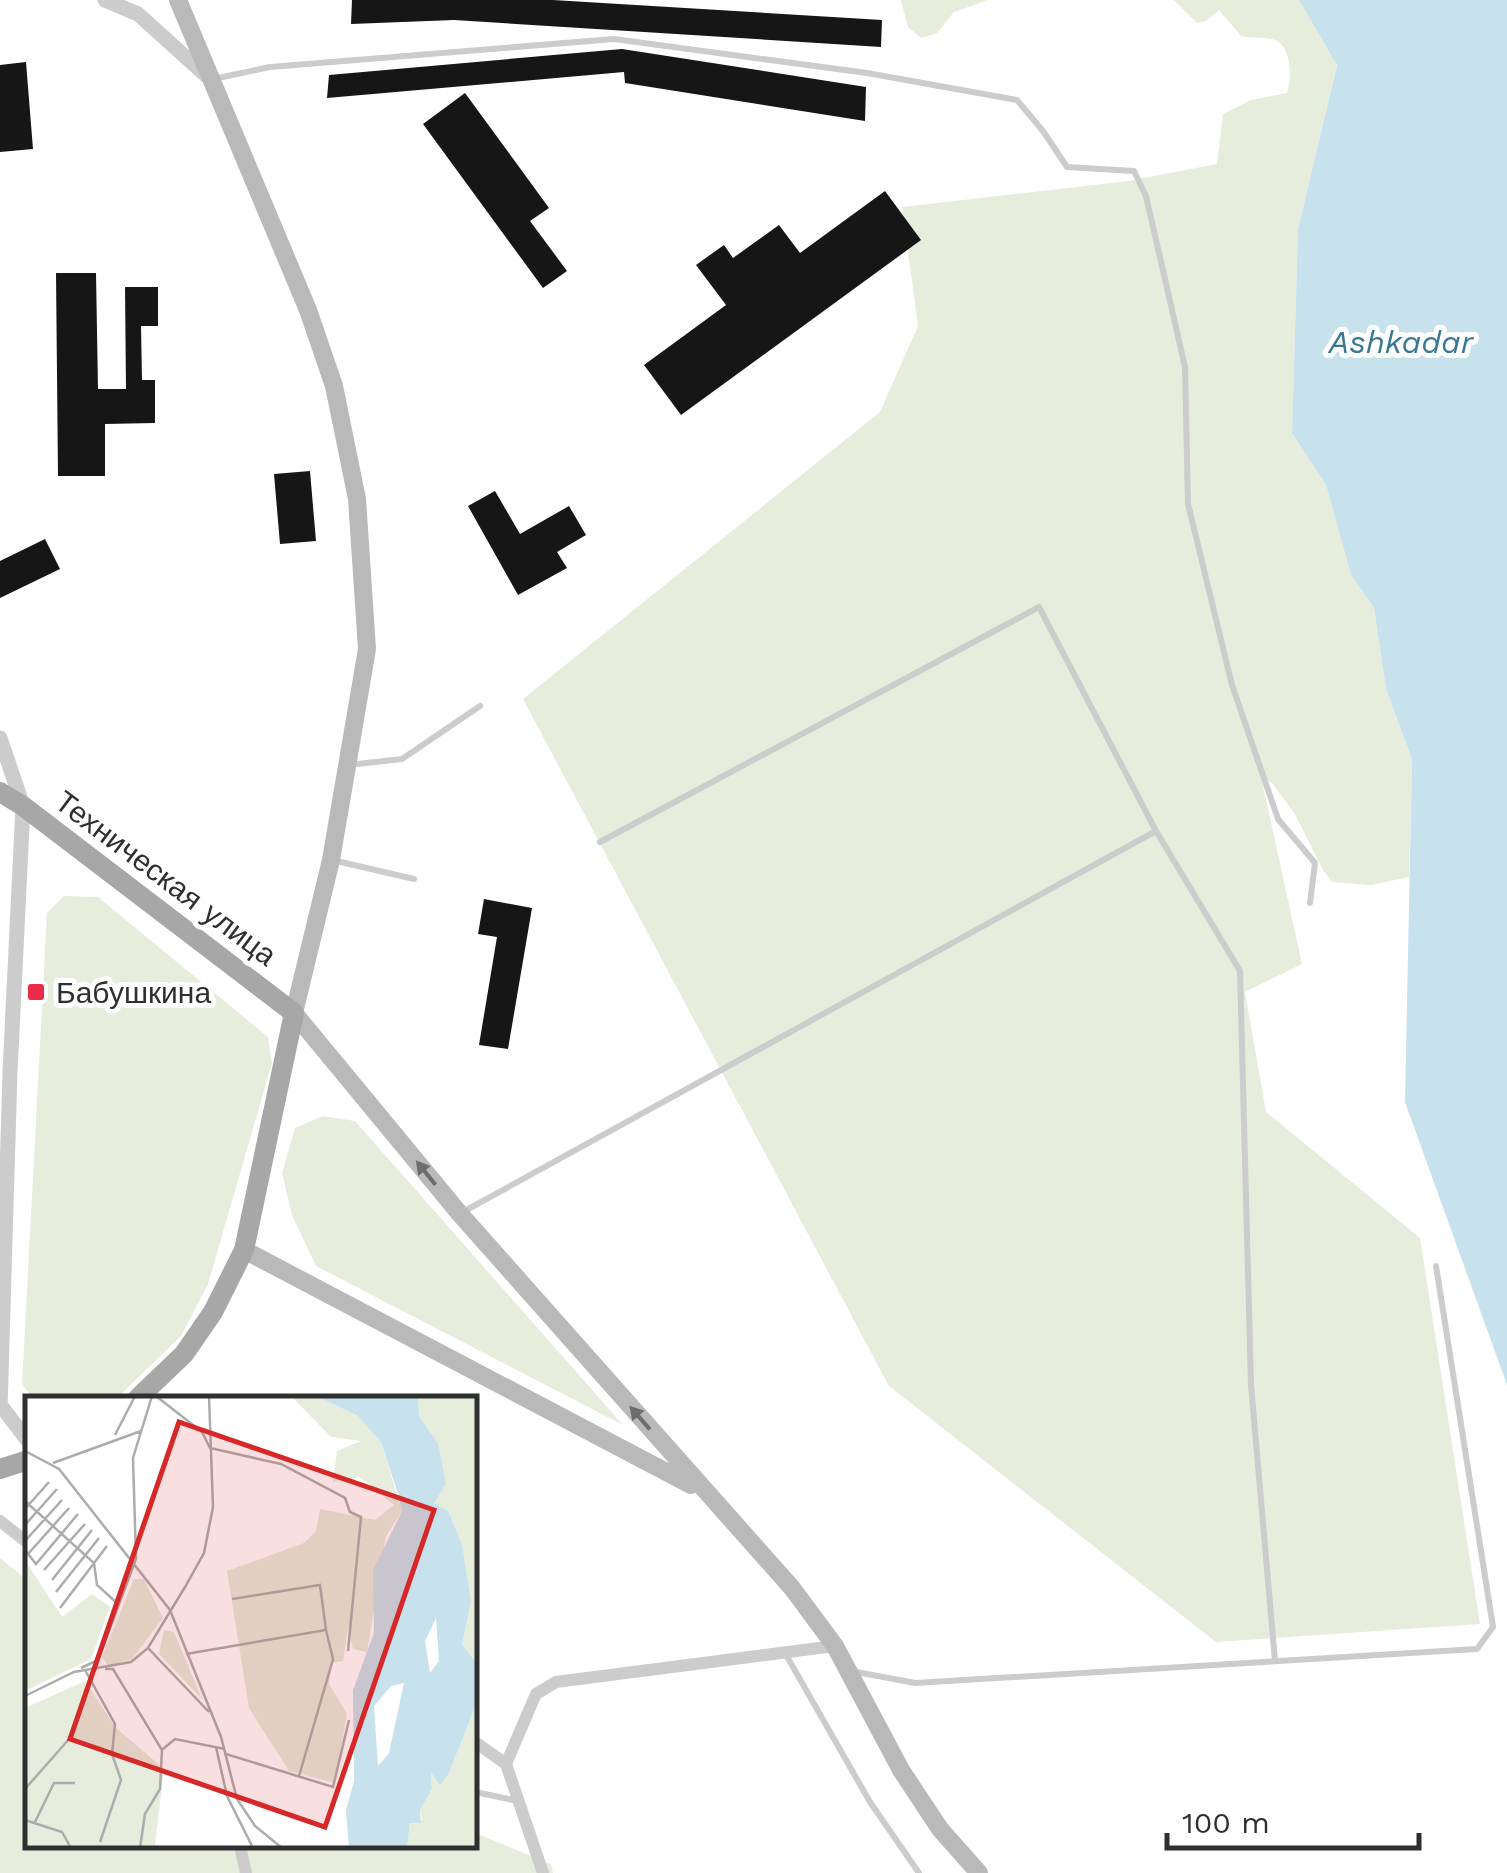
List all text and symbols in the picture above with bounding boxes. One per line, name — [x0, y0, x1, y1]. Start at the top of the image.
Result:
water label: Ashkadar — [1327, 323, 1475, 361]
street label: Техническая улица — [49, 783, 284, 973]
place label: Бабушкина — [56, 975, 211, 1010]
marker: Бабушкина — [25, 981, 47, 1003]
one-way arrow — [416, 1161, 437, 1186]
inset map — [25, 1396, 478, 1848]
one-way arrow — [629, 1406, 651, 1431]
scale bar — [1167, 1788, 1420, 1850]
text: 100 m — [1182, 1805, 1270, 1840]

